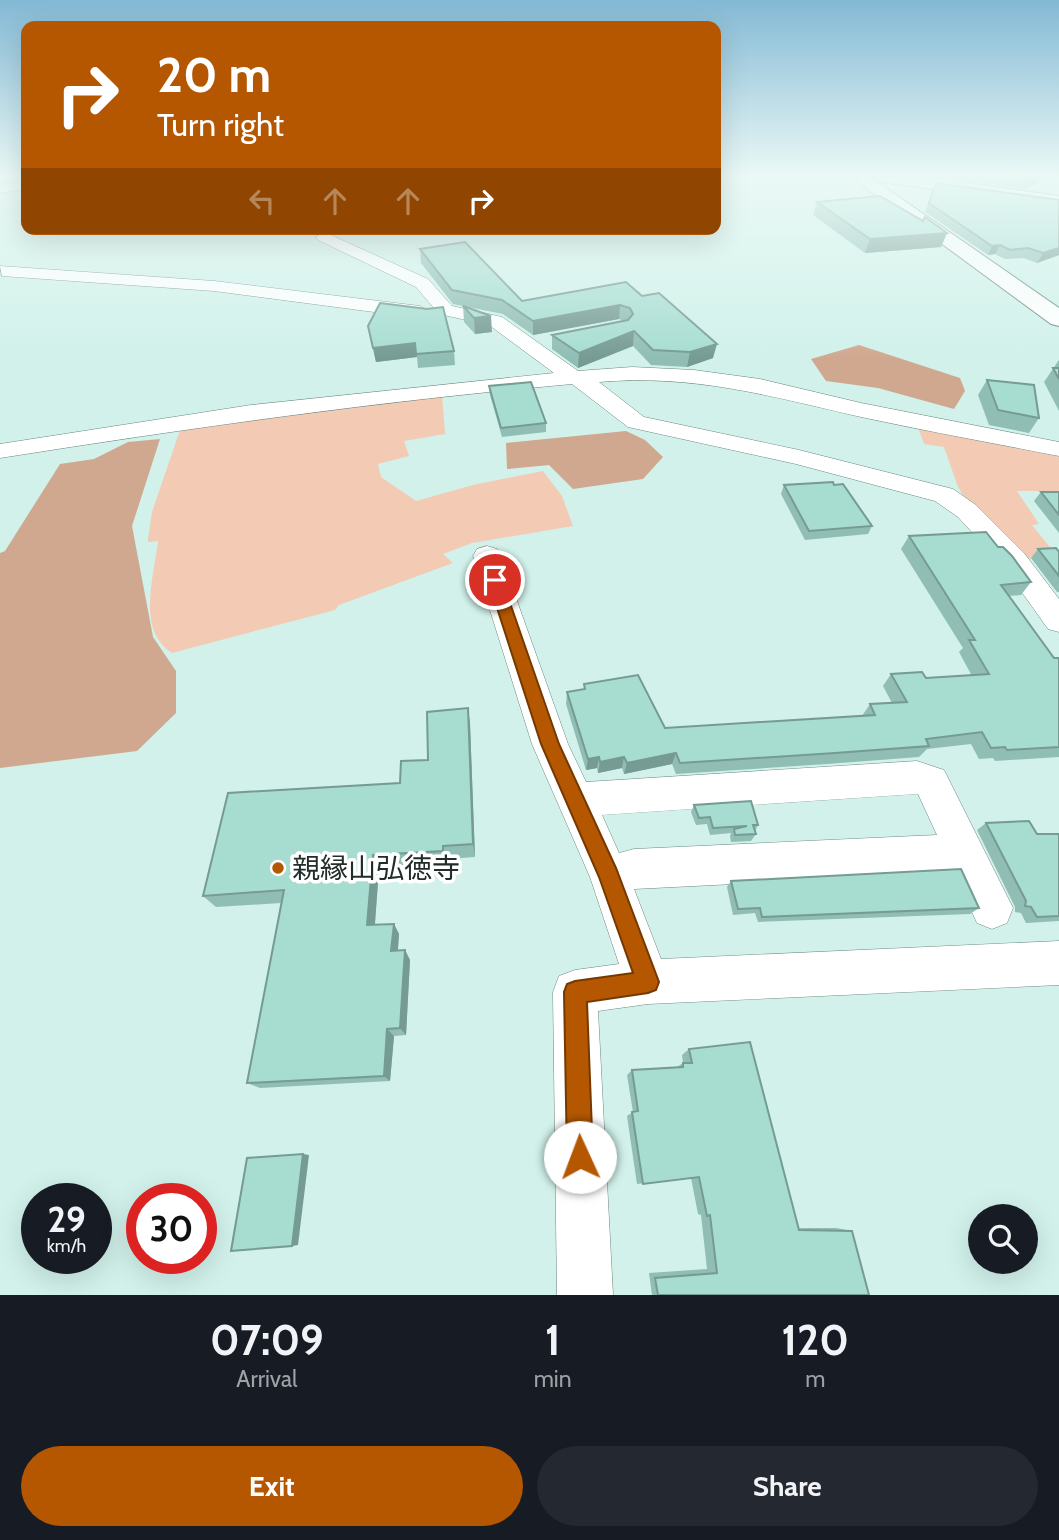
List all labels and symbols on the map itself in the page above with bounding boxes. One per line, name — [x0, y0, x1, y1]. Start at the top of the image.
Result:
pin — [465, 550, 525, 610]
place label: 親縁山弘徳寺 — [292, 851, 460, 885]
marker: 親縁山弘徳寺 — [270, 860, 286, 876]
position arrow — [543, 1120, 617, 1194]
speed limit sign: 30 — [126, 1183, 217, 1274]

